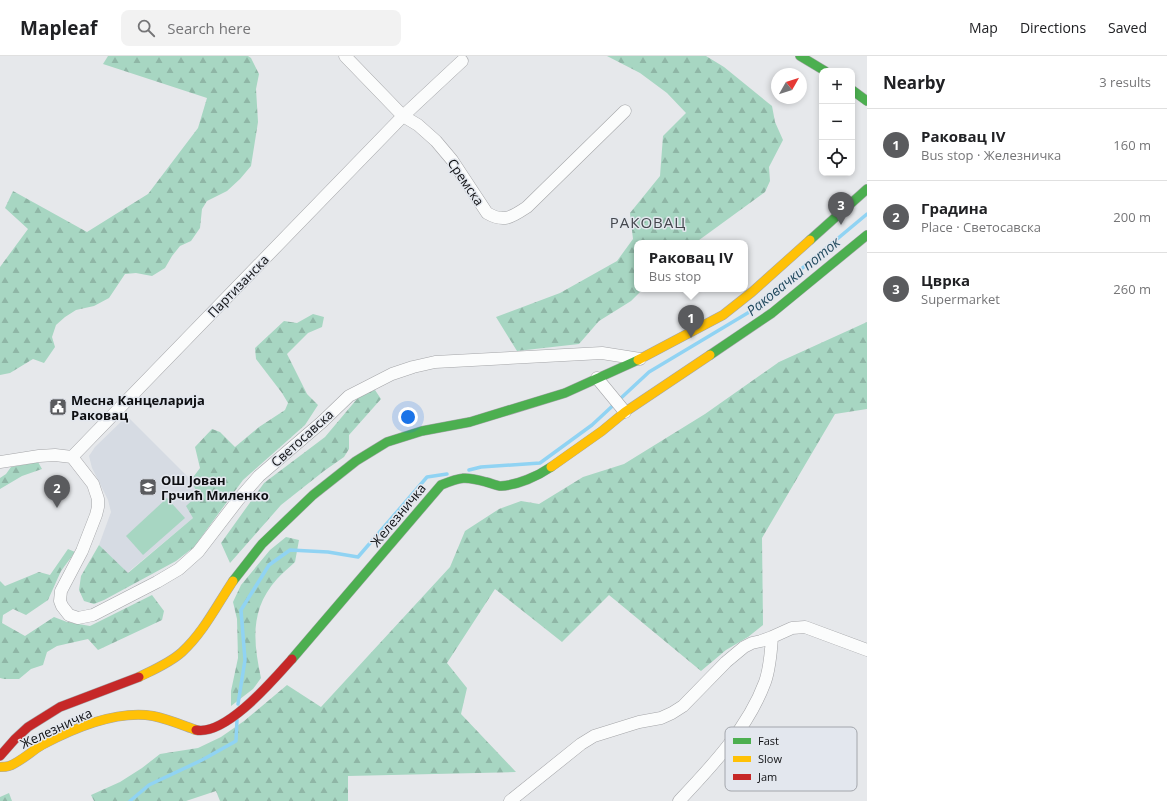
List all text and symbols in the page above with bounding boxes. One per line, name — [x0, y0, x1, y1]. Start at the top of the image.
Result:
search box — [121, 10, 401, 46]
text: Mapleaf — [20, 15, 97, 41]
icon: search — [135, 17, 157, 39]
text: Search here — [167, 18, 251, 38]
text: Map — [969, 18, 998, 37]
text: Directions — [1020, 18, 1086, 37]
text: Saved — [1108, 18, 1147, 37]
north arrow — [771, 68, 807, 104]
map controls — [819, 68, 855, 176]
button: + — [819, 68, 855, 104]
text: Nearby — [883, 71, 945, 94]
text: 3 results — [1099, 73, 1151, 91]
button: − — [819, 104, 855, 140]
text: Раковац IV — [921, 126, 1005, 146]
text: 1 — [892, 136, 900, 154]
text: 160 m — [1113, 136, 1151, 154]
button: locate — [819, 140, 855, 176]
text: Bus stop · Железничка — [921, 146, 1061, 164]
street label: Сремска — [444, 155, 488, 209]
pin: 3 — [828, 192, 854, 225]
text: Градина — [921, 198, 988, 218]
text: 2 — [892, 208, 900, 226]
text: 200 m — [1113, 208, 1151, 226]
district label: РАКОВАЦ — [610, 212, 686, 232]
text: Place · Светосавска — [921, 218, 1041, 236]
water label: Раковачки поток — [742, 232, 845, 320]
popup — [634, 240, 748, 292]
text: Раковац IV — [649, 247, 733, 267]
street label: Партизанска — [203, 251, 273, 321]
text: Bus stop — [649, 267, 701, 285]
text: Цврка — [921, 270, 970, 290]
text: 3 — [892, 280, 900, 298]
text: 260 m — [1113, 280, 1151, 298]
text: Supermarket — [921, 290, 1000, 308]
pin: 1 — [678, 305, 704, 338]
place label: Месна Канцеларија Раковац — [71, 391, 205, 424]
public building icon: Месна Канцеларија Раковац — [48, 397, 68, 417]
street label: Светосавска — [267, 405, 337, 471]
your location — [398, 407, 418, 427]
place label: ОШ Јован Грчић Миленко — [161, 471, 269, 504]
pin: 2 — [44, 475, 70, 508]
school or university icon: ОШ Јован Грчић Миленко — [138, 477, 158, 497]
street label: Железничка — [366, 479, 430, 551]
street label: Железничка — [17, 703, 95, 753]
legend — [725, 727, 857, 791]
text: Fast — [758, 733, 779, 748]
text: Slow — [758, 751, 782, 766]
text: Jam — [757, 769, 777, 784]

